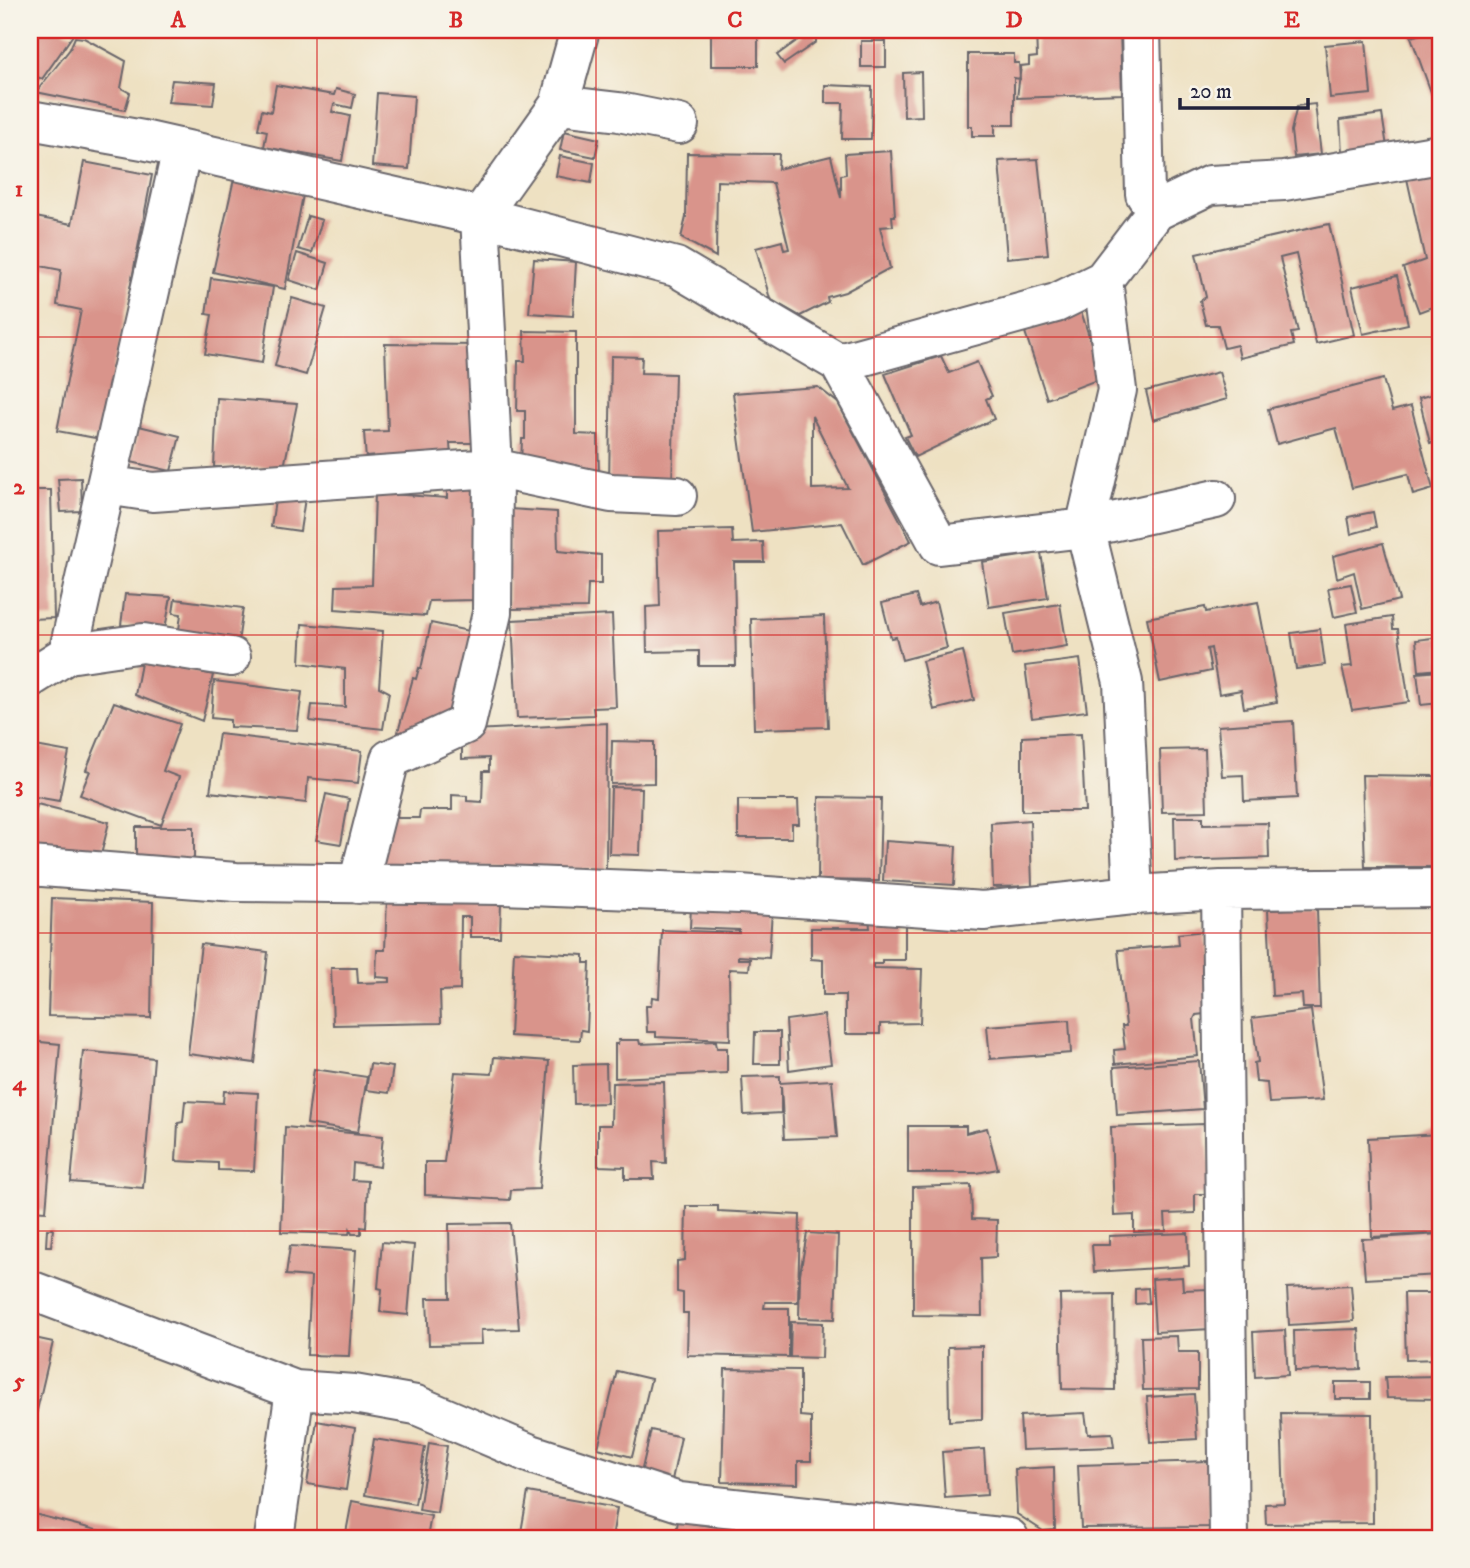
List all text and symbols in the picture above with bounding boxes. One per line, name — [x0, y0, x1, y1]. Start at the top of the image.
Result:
text: A — [170, 6, 187, 35]
text: B — [449, 6, 463, 35]
text: C — [727, 6, 743, 35]
text: D — [1005, 6, 1023, 35]
text: E — [1284, 6, 1300, 35]
scale bar — [1180, 66, 1307, 110]
text: 20 m — [1190, 79, 1232, 105]
text: 1 — [15, 175, 23, 204]
text: 2 — [13, 473, 25, 502]
text: 3 — [15, 771, 23, 800]
text: 4 — [12, 1069, 27, 1098]
text: 5 — [12, 1367, 25, 1396]

